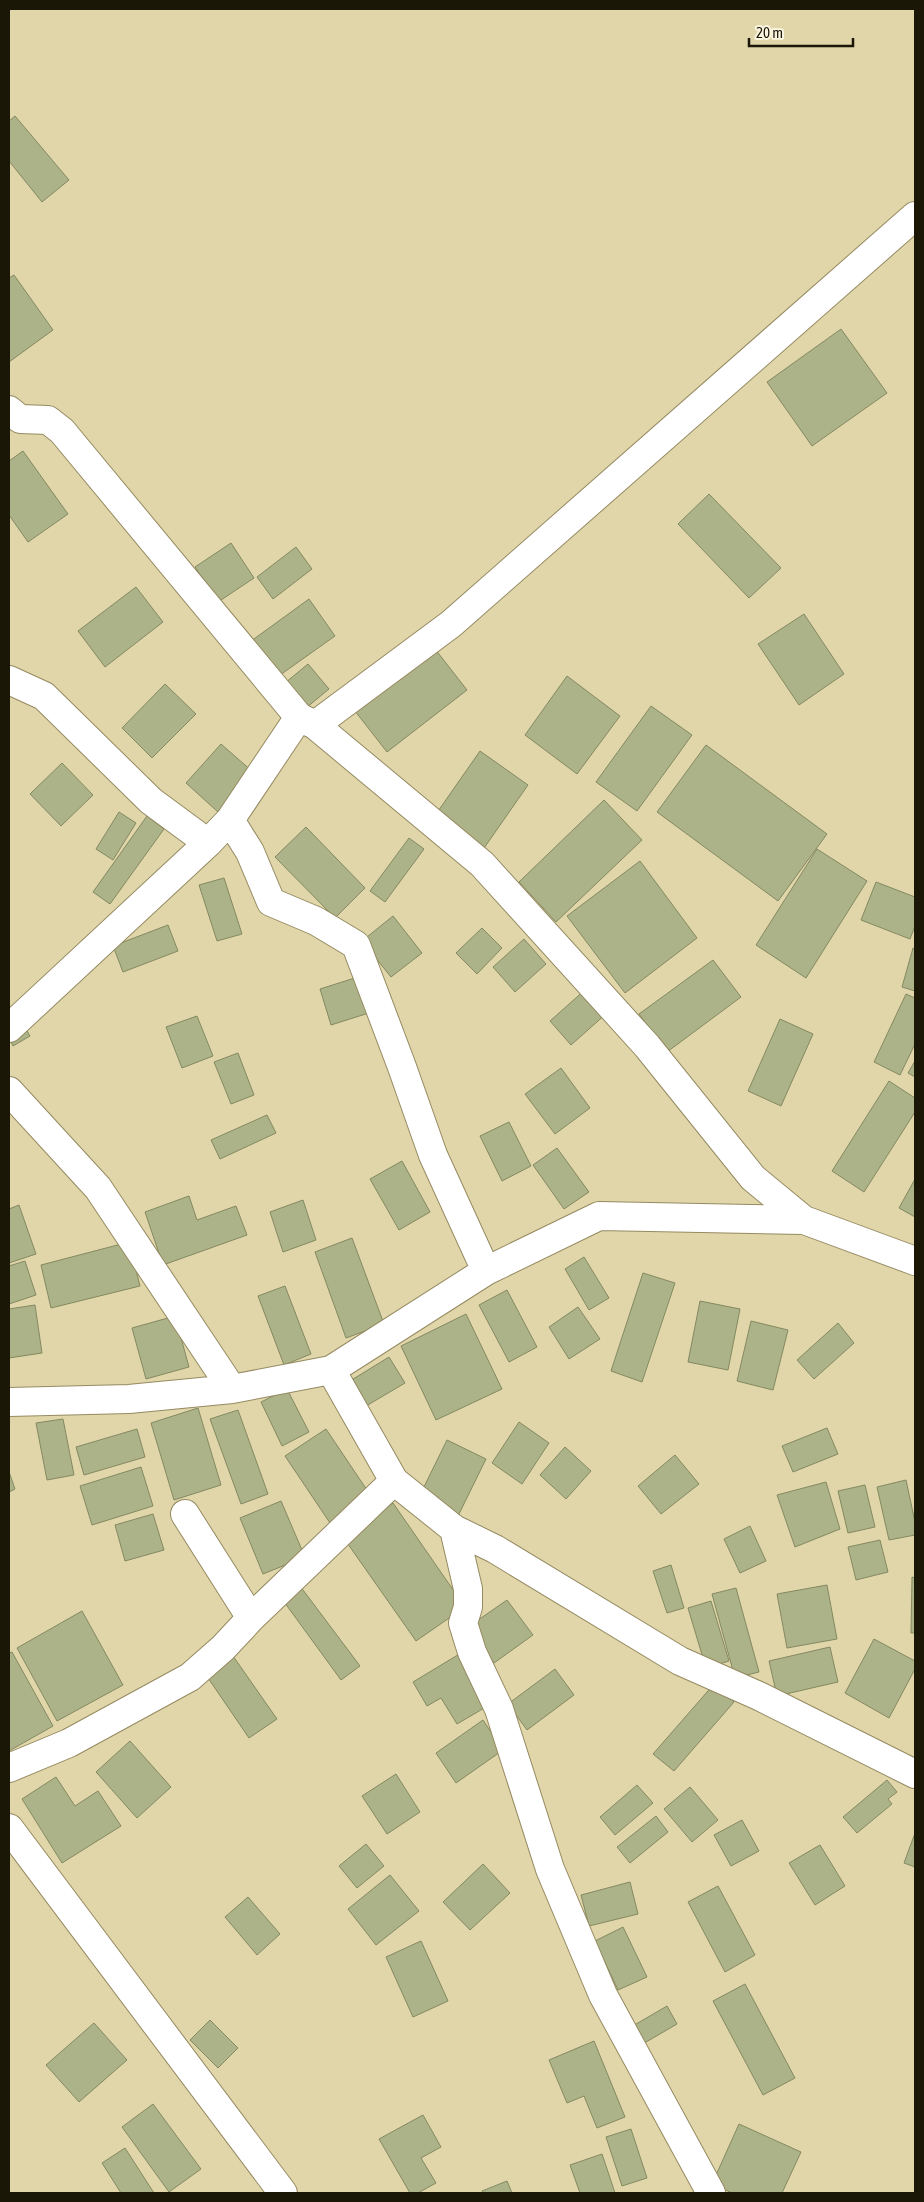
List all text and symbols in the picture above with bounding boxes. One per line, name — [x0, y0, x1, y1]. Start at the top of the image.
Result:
scale bar — [749, 15, 853, 47]
text: 20 m — [756, 24, 783, 41]

